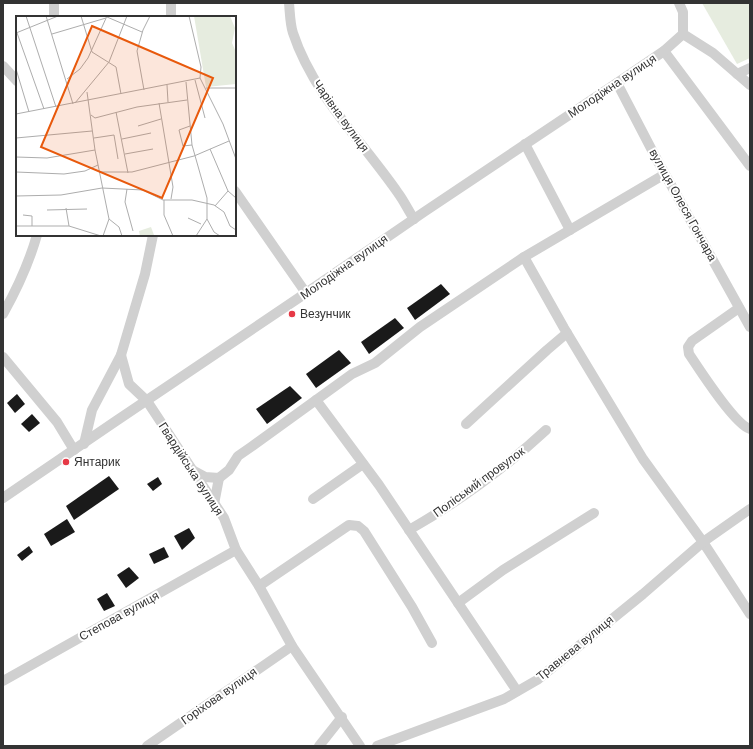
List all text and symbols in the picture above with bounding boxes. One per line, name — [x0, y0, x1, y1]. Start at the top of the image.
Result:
inset map — [16, 16, 236, 236]
street label: Молодіжна вулиця — [565, 51, 659, 121]
street label: Чарівна вулиця — [310, 77, 372, 155]
street label: вулиця Олеся Гончара — [646, 146, 720, 264]
street label: Молодіжна вулиця — [298, 232, 390, 302]
place label: Везунчик — [300, 307, 351, 321]
marker: Везунчик — [287, 309, 297, 319]
street label: Гвардійська вулиця — [156, 420, 226, 518]
street label: Поліський провулок — [431, 444, 528, 520]
place label: Янтарик — [74, 455, 121, 469]
marker: Янтарик — [61, 457, 71, 467]
street label: Степова вулиця — [77, 588, 161, 644]
street label: Травнева вулиця — [534, 613, 616, 683]
street label: Горіхова вулиця — [178, 665, 260, 727]

